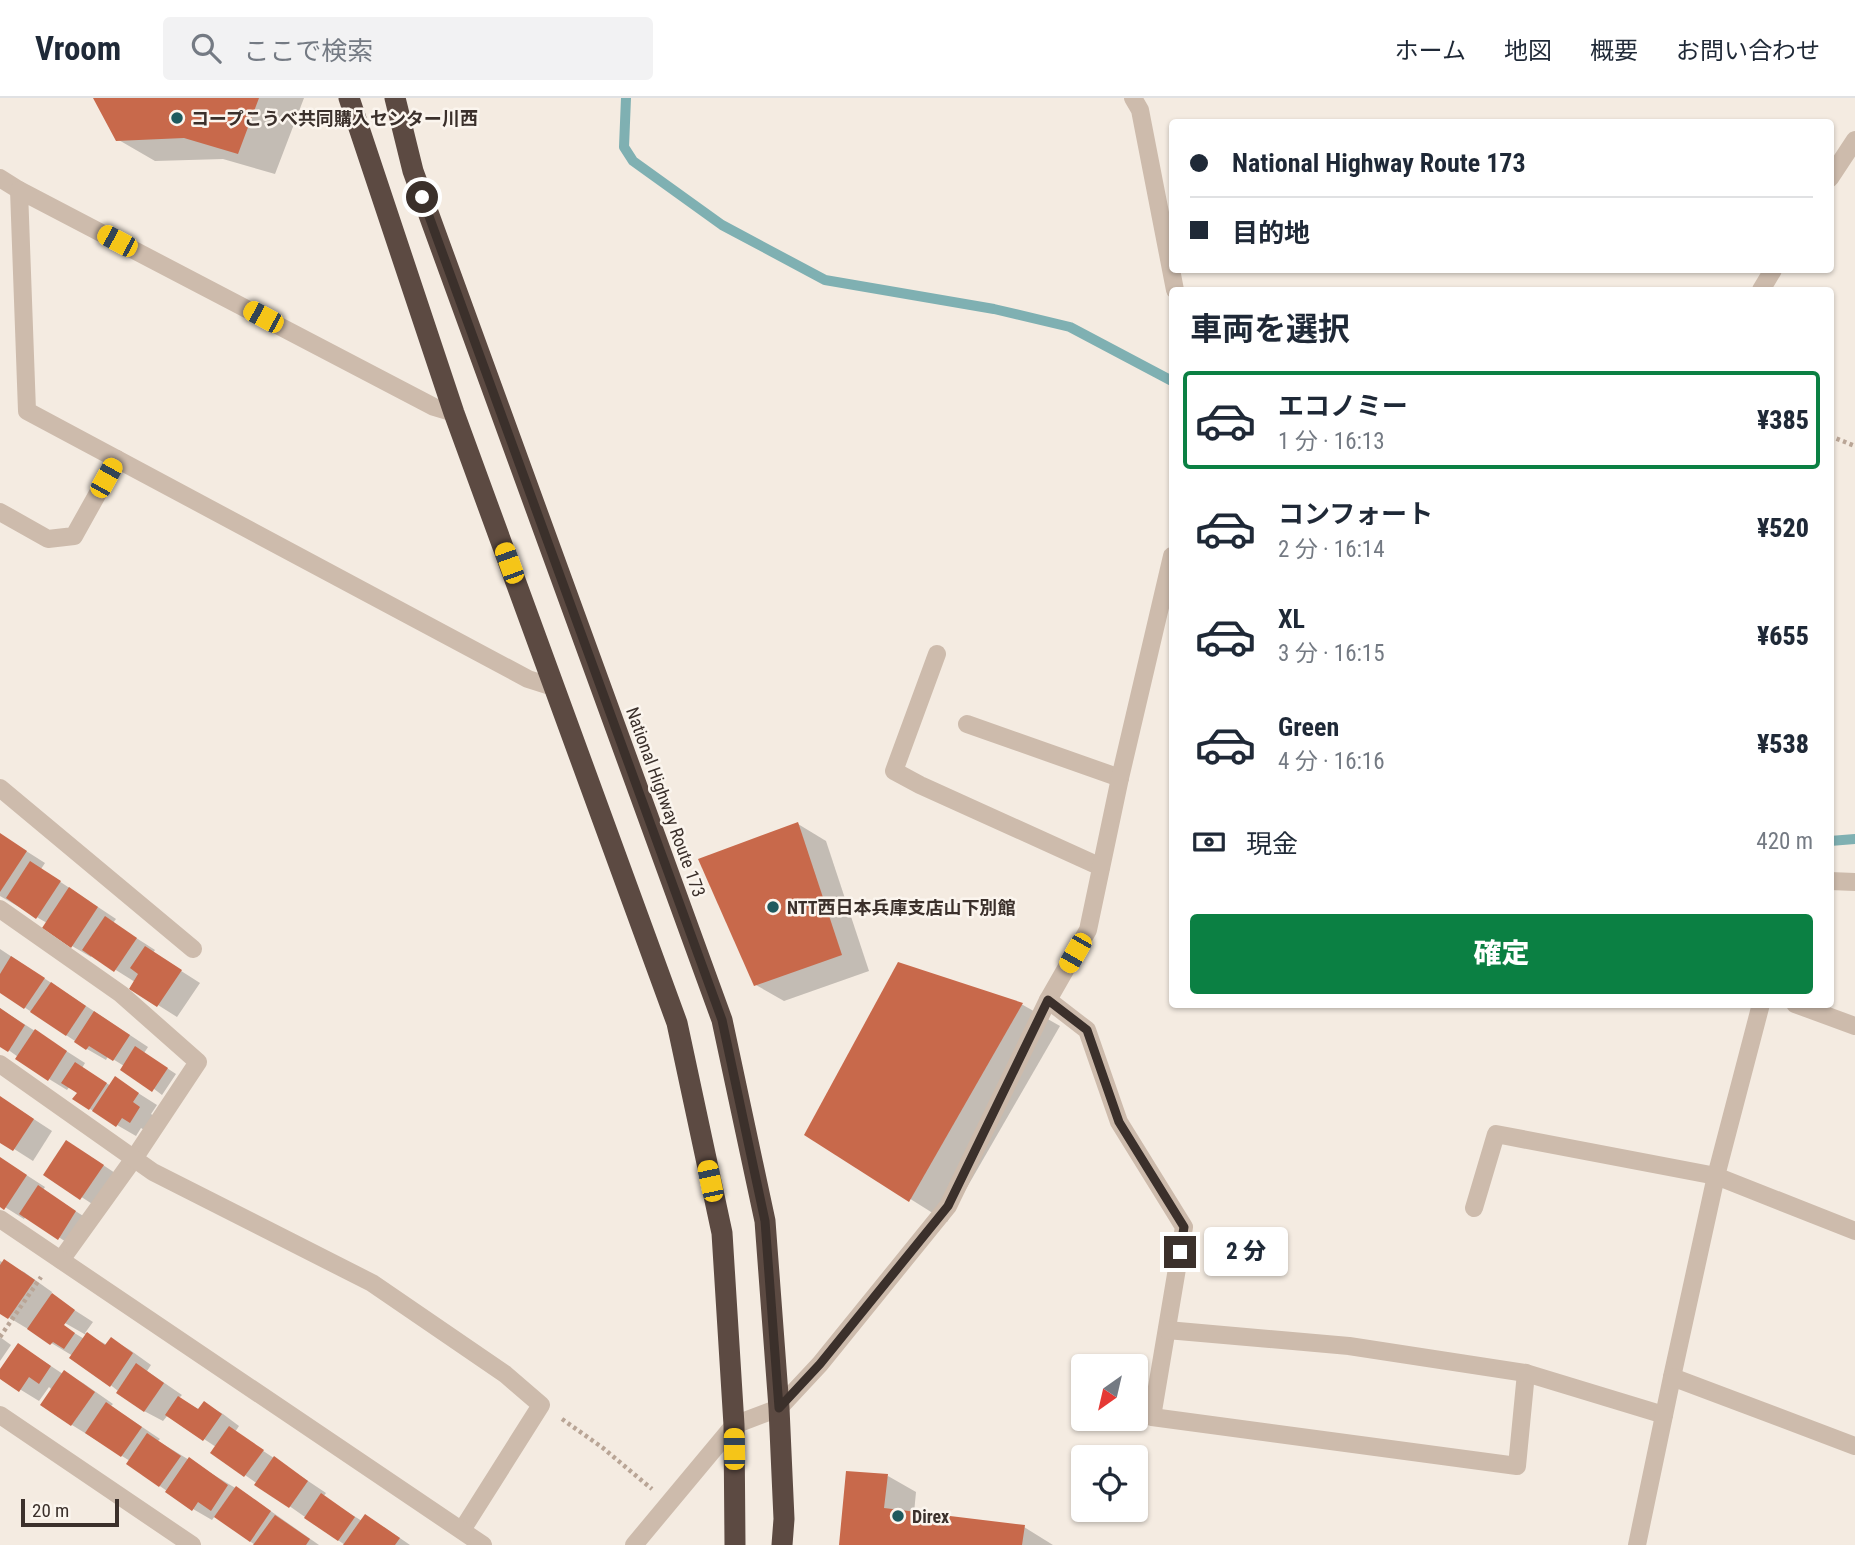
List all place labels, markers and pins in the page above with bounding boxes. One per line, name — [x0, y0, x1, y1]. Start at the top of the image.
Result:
place label: コープこうべ共同購入センター川西 — [191, 108, 478, 129]
marker: コープこうべ共同購入センター川西 — [169, 110, 185, 126]
place label: NTT西日本兵庫支店山下別館 — [787, 897, 1015, 918]
marker: NTT西日本兵庫支店山下別館 — [765, 899, 781, 915]
place label: Direx — [912, 1506, 949, 1527]
marker: Direx — [890, 1508, 906, 1524]

